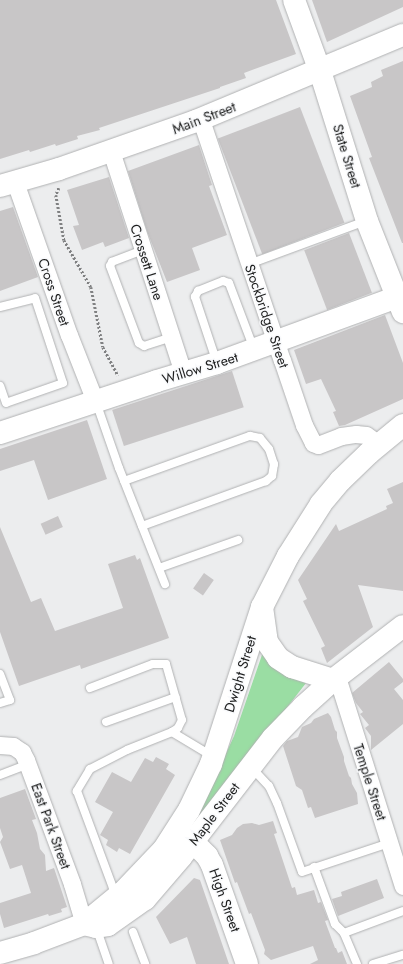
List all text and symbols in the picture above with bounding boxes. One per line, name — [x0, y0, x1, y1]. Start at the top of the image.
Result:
street label: Main Street — [170, 98, 238, 138]
street label: State Street — [329, 122, 365, 190]
street label: Crossett Lane — [127, 222, 167, 302]
street label: Cross Street — [35, 256, 73, 328]
street label: Stockbridge Street — [241, 262, 293, 370]
street label: Willow Street — [160, 348, 240, 388]
street label: Dwight Street — [220, 634, 260, 714]
street label: Temple Street — [350, 742, 390, 822]
street label: Maple Street — [185, 779, 243, 849]
street label: East Park Street — [28, 781, 74, 871]
street label: High Street — [206, 866, 244, 934]

